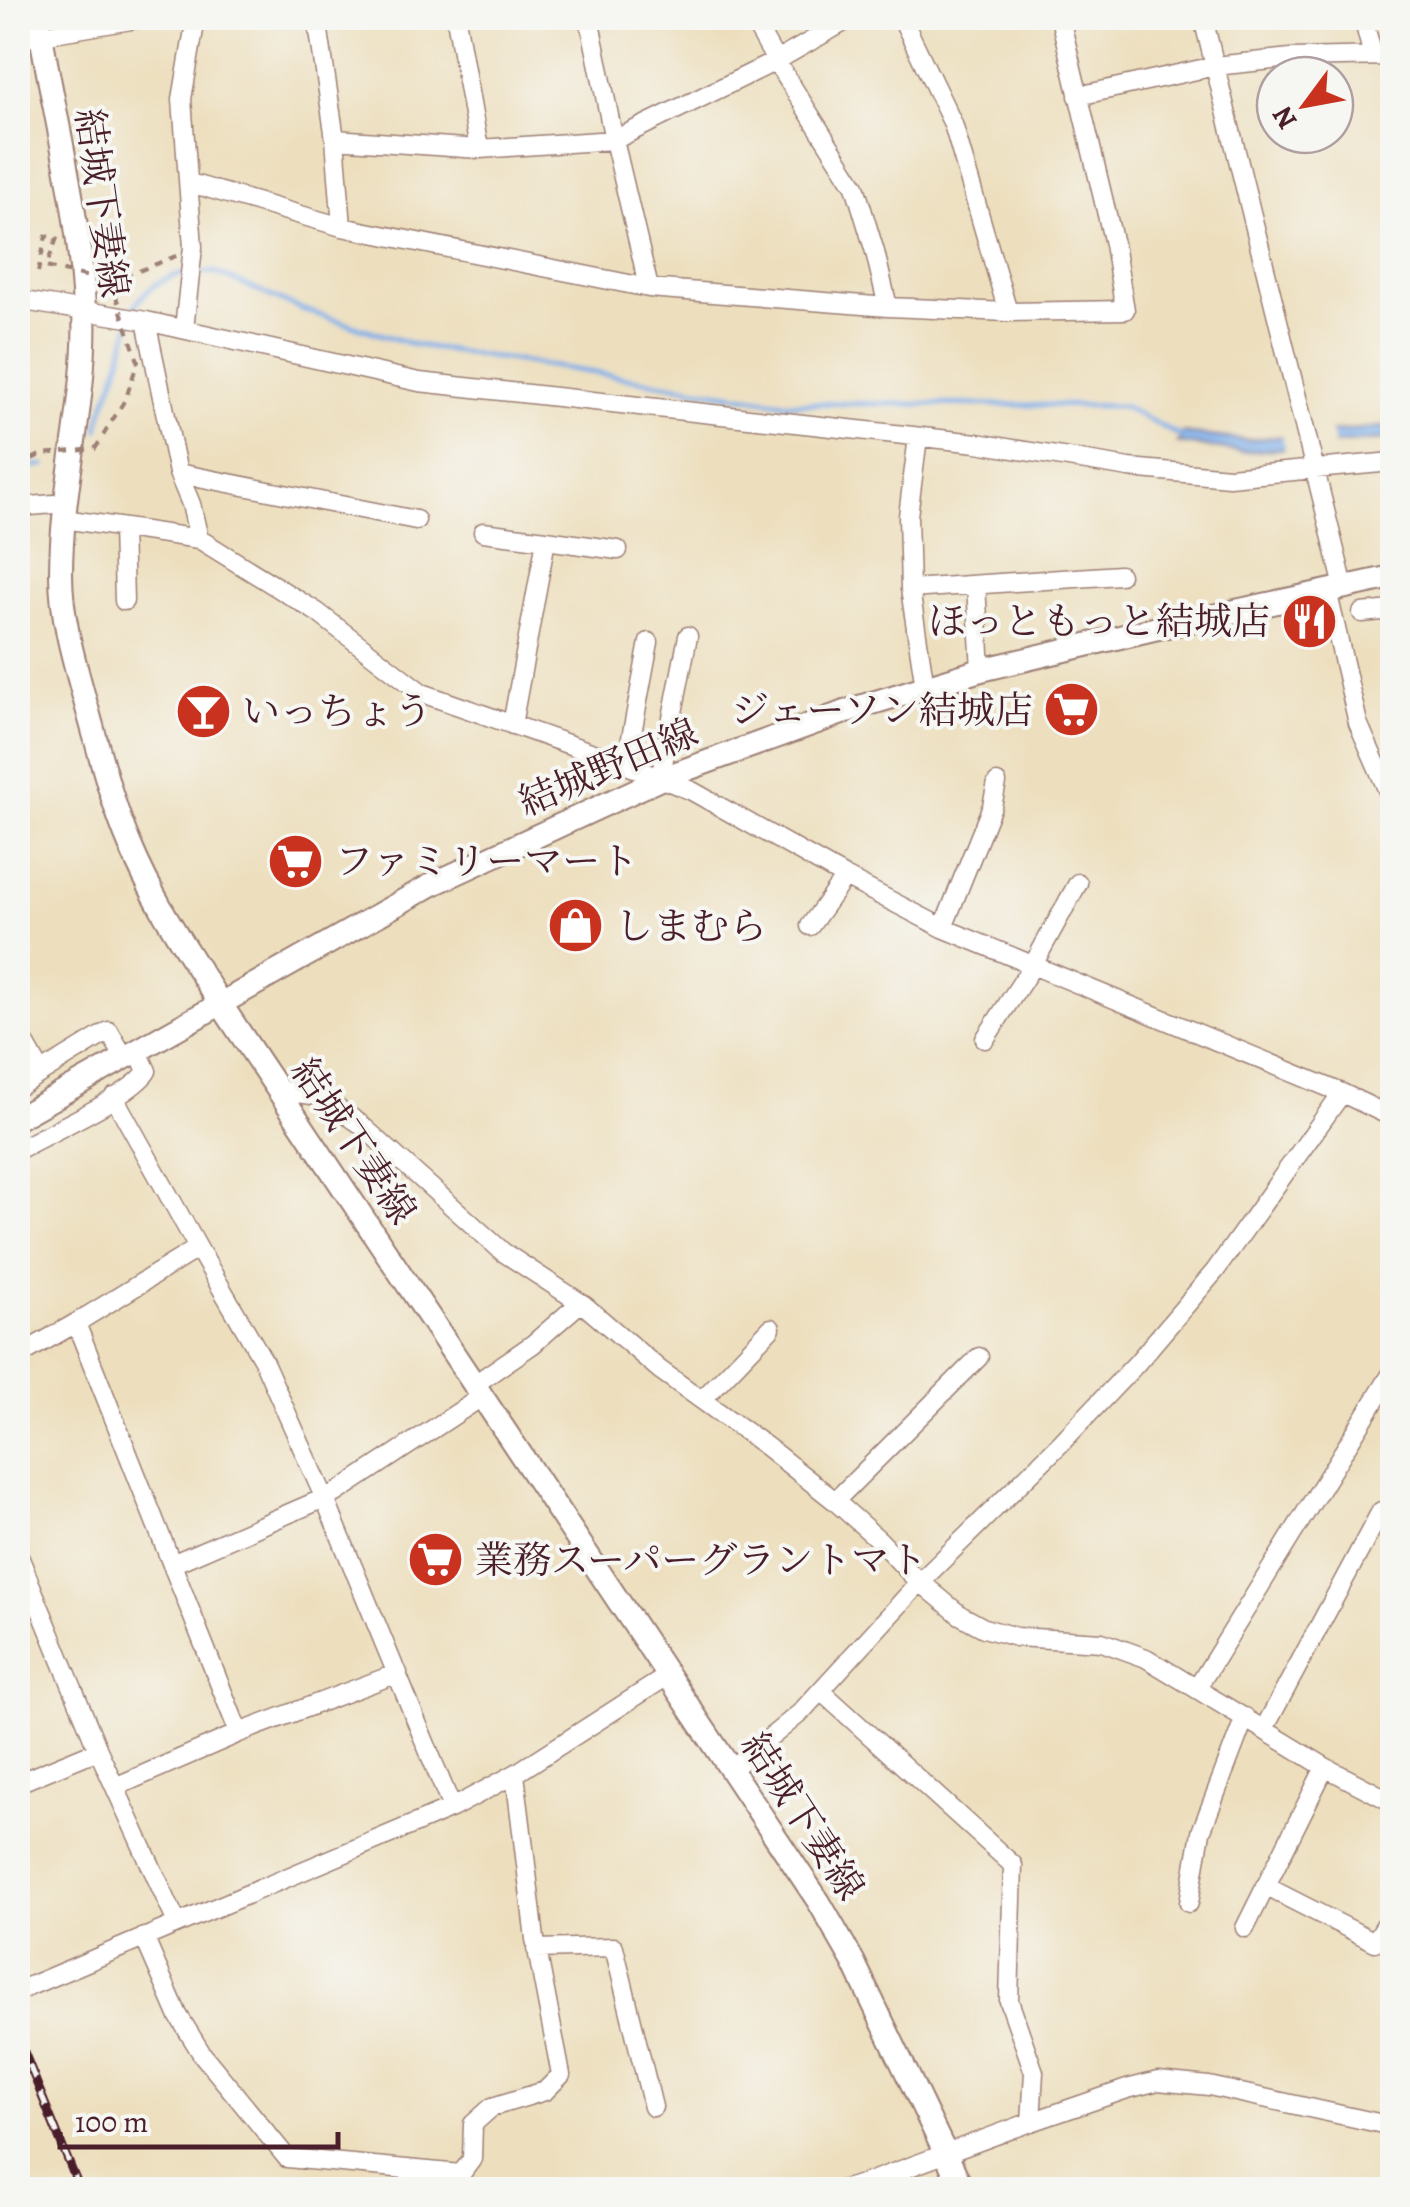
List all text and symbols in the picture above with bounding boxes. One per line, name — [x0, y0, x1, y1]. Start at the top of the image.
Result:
north arrow — [1255, 55, 1355, 155]
text: N — [1263, 99, 1306, 136]
street label: 結城下妻線 — [63, 105, 141, 301]
restaurant icon: ほっともっと結城店 — [1279, 591, 1339, 651]
place label: ほっともっと結城店 — [928, 595, 1270, 647]
supermarket icon: ジェーソン結城店 — [1042, 680, 1102, 740]
bar icon: いっちょう — [173, 681, 233, 741]
place label: ジェーソン結城店 — [731, 684, 1033, 736]
place label: いっちょう — [242, 685, 432, 737]
street label: 結城野田線 — [510, 706, 706, 828]
supermarket icon: ファミリーマート — [266, 831, 326, 891]
place label: ファミリーマート — [335, 835, 638, 887]
shop icon: しまむら — [546, 896, 606, 956]
place label: しまむら — [615, 900, 767, 952]
street label: 結城下妻線 — [279, 1048, 429, 1234]
supermarket icon: 業務スーパーグラントマト — [406, 1530, 466, 1590]
place label: 業務スーパーグラントマト — [475, 1534, 927, 1586]
street label: 結城下妻線 — [729, 1722, 877, 1910]
scale bar — [60, 2087, 338, 2149]
text: 100 m — [75, 2102, 148, 2142]

